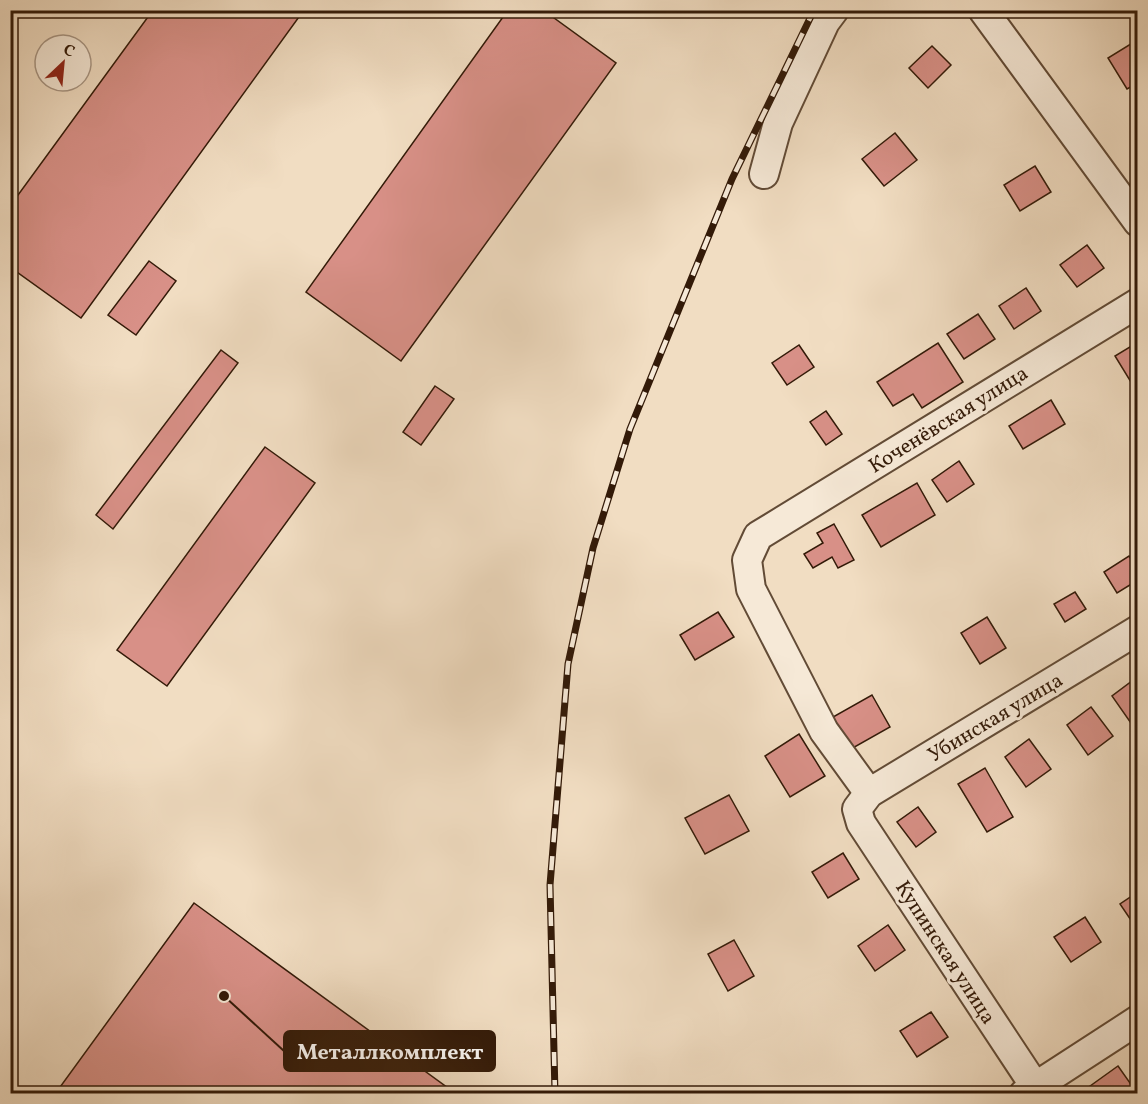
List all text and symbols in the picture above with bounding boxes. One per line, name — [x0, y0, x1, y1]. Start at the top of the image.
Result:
north arrow — [33, 33, 93, 93]
text: С — [59, 39, 78, 63]
street label: Коченёвская улица — [863, 359, 1034, 481]
street label: Убинская улица — [923, 666, 1069, 770]
street label: Купинская улица — [887, 875, 1002, 1030]
callout: Металлкомплект — [284, 1031, 495, 1071]
text: Металлкомплект — [297, 1038, 483, 1069]

